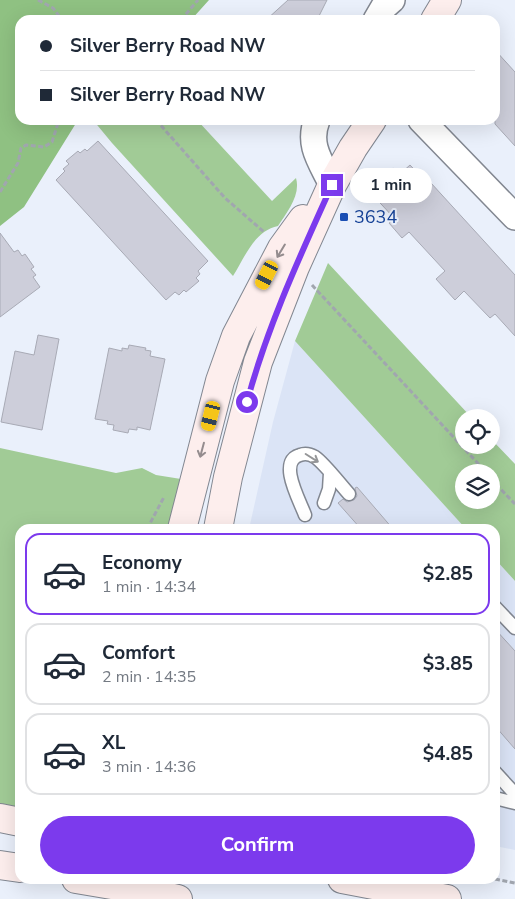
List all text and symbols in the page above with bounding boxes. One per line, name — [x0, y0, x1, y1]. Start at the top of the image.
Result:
text: Silver Berry Road NW — [70, 33, 265, 59]
text: Silver Berry Road NW — [70, 82, 265, 108]
callout: 1 min — [350, 168, 432, 202]
route end — [321, 174, 343, 196]
text: 1 min — [370, 174, 412, 196]
place label: 3634 — [354, 205, 397, 229]
marker: 3634 — [338, 211, 350, 223]
one-way arrow — [275, 244, 285, 258]
car — [253, 258, 280, 292]
route start — [236, 391, 258, 413]
car — [200, 400, 221, 432]
map controls — [455, 409, 500, 509]
button: locate — [455, 409, 500, 454]
one-way arrow — [197, 442, 206, 458]
one-way arrow — [305, 453, 319, 463]
button: layers — [455, 464, 500, 509]
text: Economy — [102, 550, 182, 576]
icon: car — [42, 552, 87, 597]
text: $2.85 — [423, 561, 473, 587]
text: 1 min · 14:34 — [102, 576, 196, 598]
text: Comfort — [102, 640, 175, 666]
icon: car — [42, 642, 87, 687]
text: $3.85 — [423, 651, 473, 677]
text: 2 min · 14:35 — [102, 666, 196, 688]
text: XL — [102, 730, 125, 756]
icon: car — [42, 732, 87, 777]
text: $4.85 — [423, 741, 473, 767]
text: 3 min · 14:36 — [102, 756, 196, 778]
button: Confirm — [40, 816, 475, 874]

